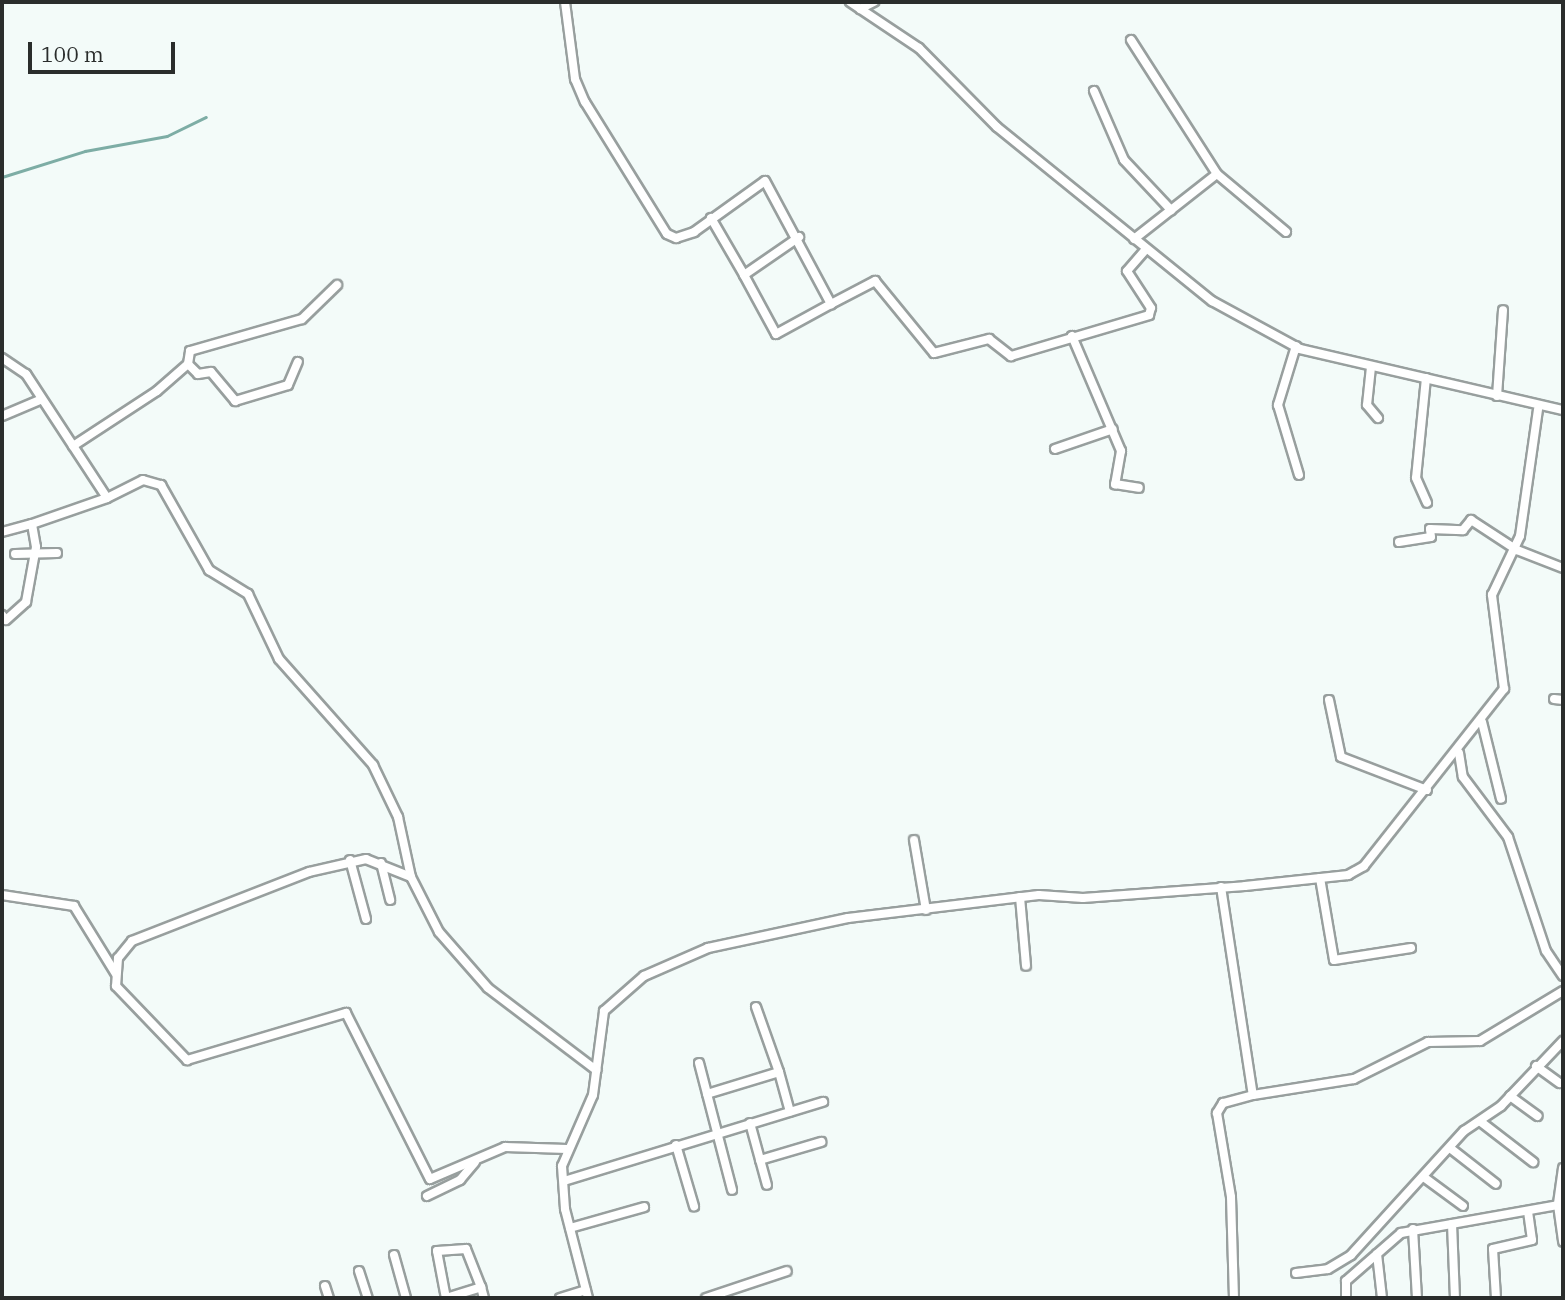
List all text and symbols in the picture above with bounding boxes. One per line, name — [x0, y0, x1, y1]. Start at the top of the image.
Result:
scale bar — [32, 28, 178, 72]
text: 100 m — [41, 40, 104, 68]

